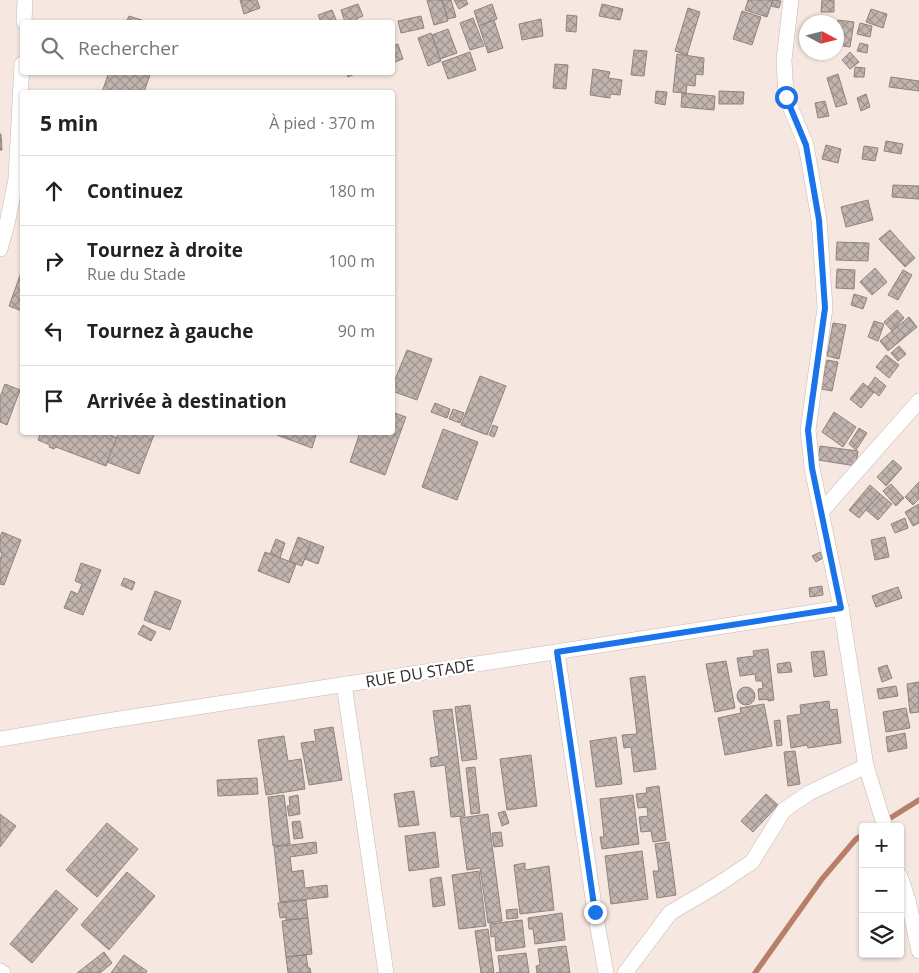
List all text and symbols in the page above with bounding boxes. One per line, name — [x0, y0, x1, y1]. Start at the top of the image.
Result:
north arrow — [799, 15, 844, 60]
search box — [20, 20, 395, 75]
icon: search — [38, 34, 66, 62]
text: Rechercher — [78, 35, 179, 61]
route start — [775, 86, 798, 109]
text: 5 min — [40, 109, 98, 137]
text: À pied · 370 m — [269, 112, 375, 134]
icon: ahead — [40, 177, 68, 205]
text: Continuez — [87, 178, 183, 204]
text: 180 m — [329, 180, 375, 202]
text: Tournez à droite — [87, 237, 243, 263]
icon: right — [40, 247, 68, 275]
text: 100 m — [329, 250, 375, 272]
text: Rue du Stade — [87, 263, 186, 285]
icon: left — [40, 317, 68, 345]
text: Tournez à gauche — [87, 318, 253, 344]
text: 90 m — [338, 320, 375, 342]
icon: arrive — [40, 387, 68, 415]
text: Arrivée à destination — [87, 388, 287, 414]
street label: RUE DU STADE — [364, 654, 476, 692]
map controls — [859, 823, 904, 958]
button: + — [859, 823, 904, 868]
button: − — [859, 868, 904, 913]
route end — [584, 901, 607, 924]
button: layers — [859, 913, 904, 958]

